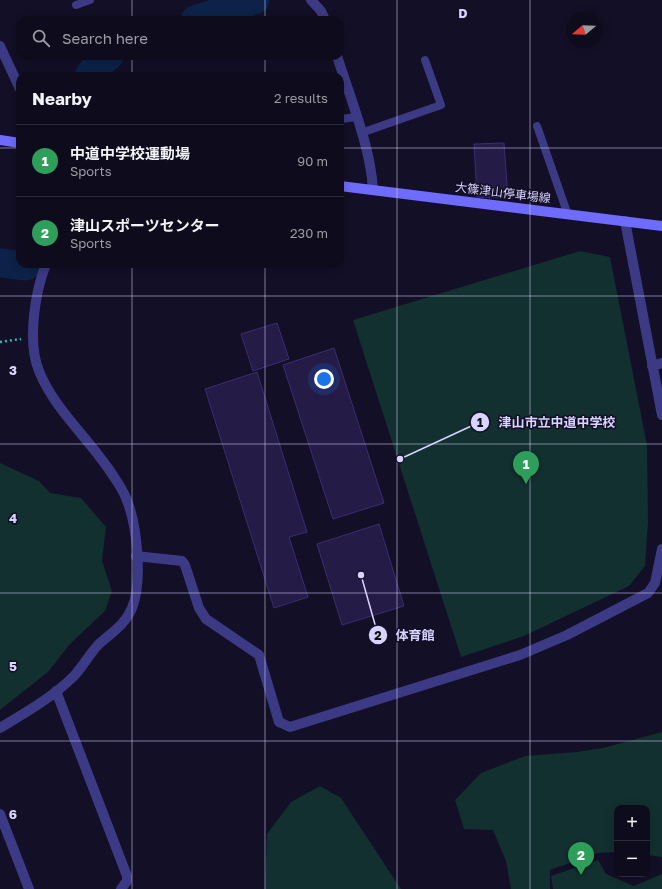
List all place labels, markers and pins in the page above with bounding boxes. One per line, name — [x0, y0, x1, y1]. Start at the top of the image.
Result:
callout: 津山市立中道中学校 — [470, 410, 623, 435]
pin: 1 — [513, 451, 539, 484]
callout: 体育館 — [368, 623, 443, 648]
pin: 2 — [568, 842, 594, 875]

